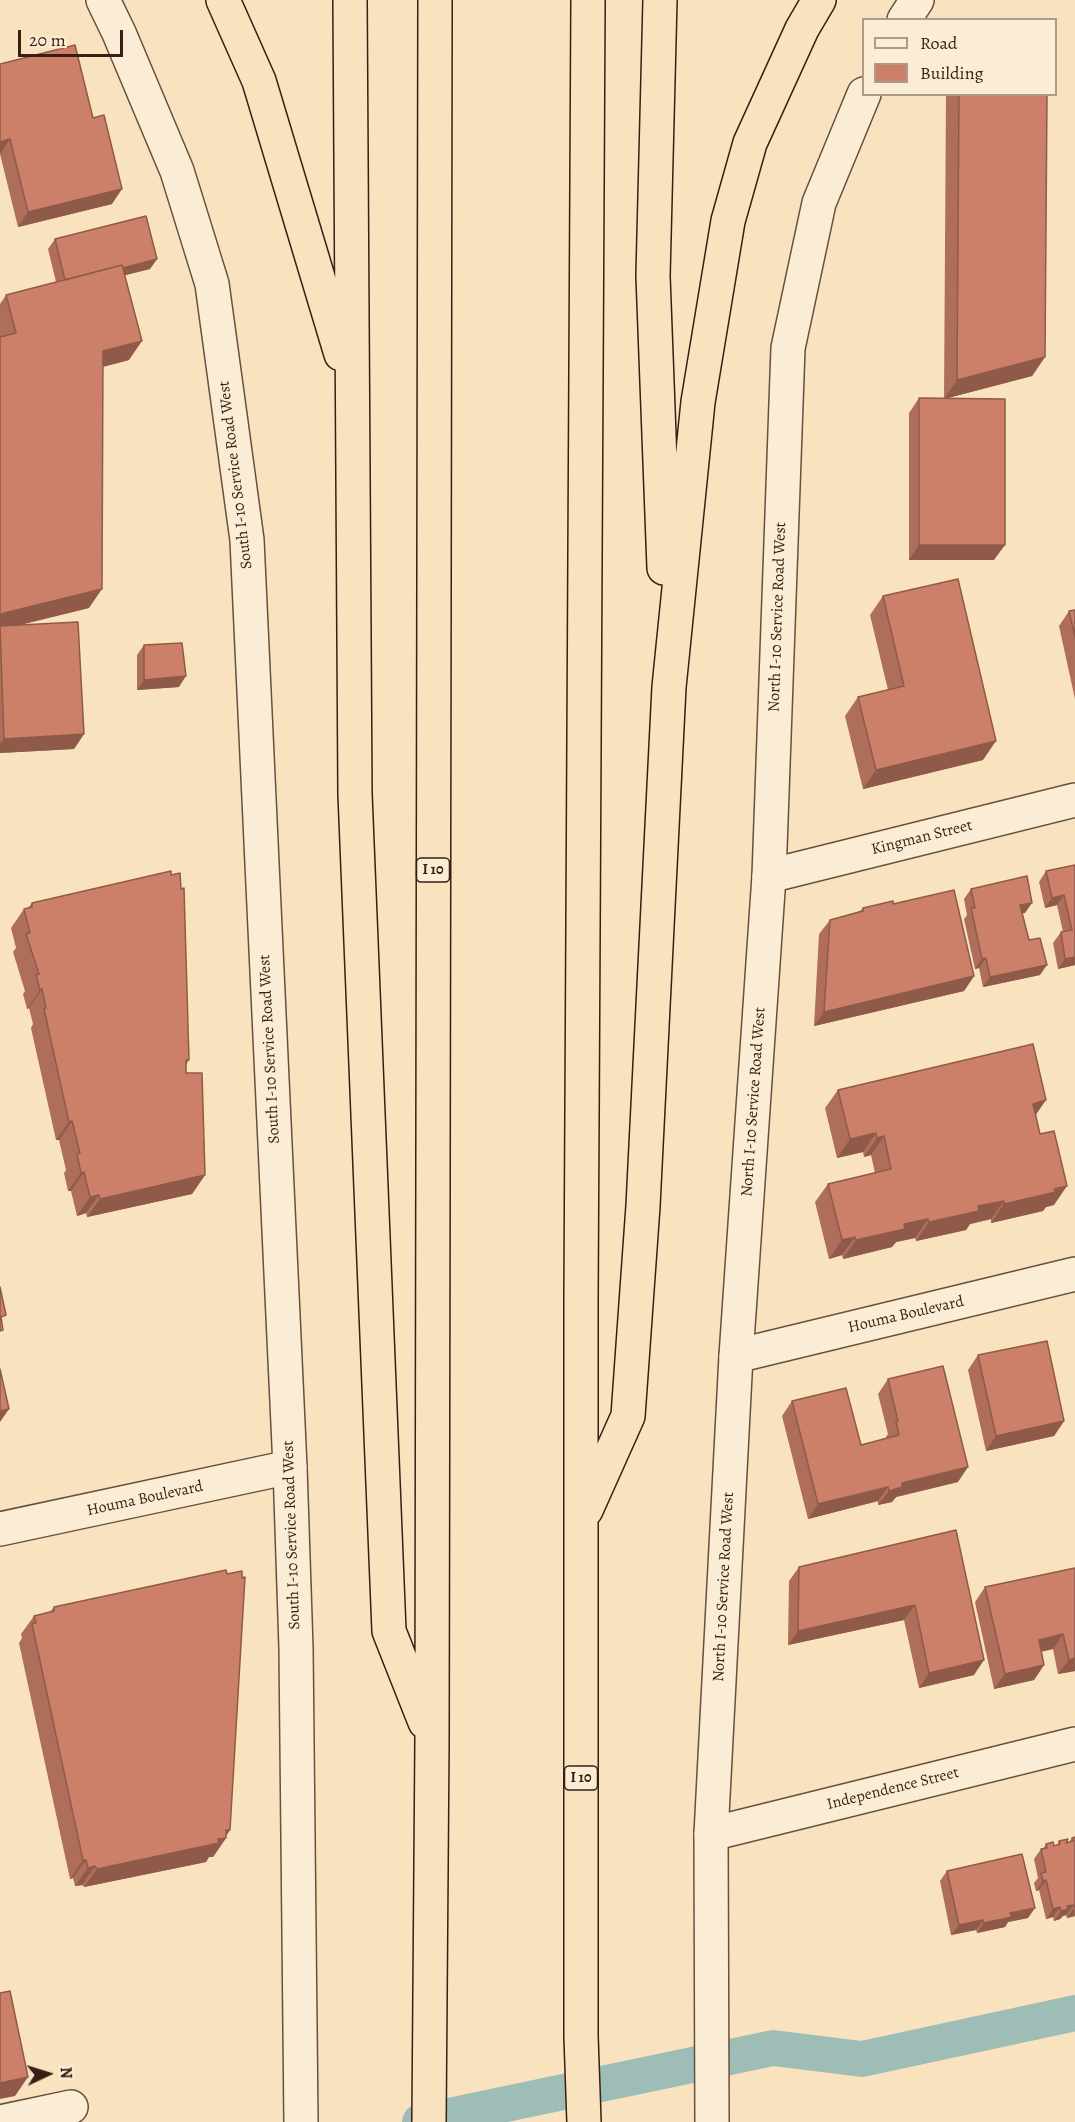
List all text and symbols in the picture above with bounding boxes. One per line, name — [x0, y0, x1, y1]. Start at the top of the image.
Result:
scale bar — [21, 18, 126, 56]
legend — [862, 18, 1057, 96]
text: 20 m — [29, 28, 66, 52]
text: Road — [920, 31, 957, 55]
text: Building — [920, 61, 984, 85]
street label: South I-10 Service Road West — [215, 380, 257, 570]
street label: North I-10 Service Road West — [765, 522, 791, 712]
street label: Kingman Street — [870, 816, 974, 860]
road number: I 10 — [416, 858, 450, 882]
street label: South I-10 Service Road West — [255, 954, 285, 1144]
street label: North I-10 Service Road West — [738, 1007, 770, 1197]
street label: Houma Boulevard — [846, 1292, 966, 1338]
street label: South I-10 Service Road West — [279, 1440, 305, 1630]
street label: Houma Boulevard — [85, 1477, 205, 1521]
street label: North I-10 Service Road West — [709, 1492, 739, 1682]
street label: Independence Street — [825, 1763, 961, 1815]
road number: I 10 — [564, 1766, 598, 1790]
north arrow — [18, 2044, 78, 2104]
text: N — [55, 2066, 77, 2079]

